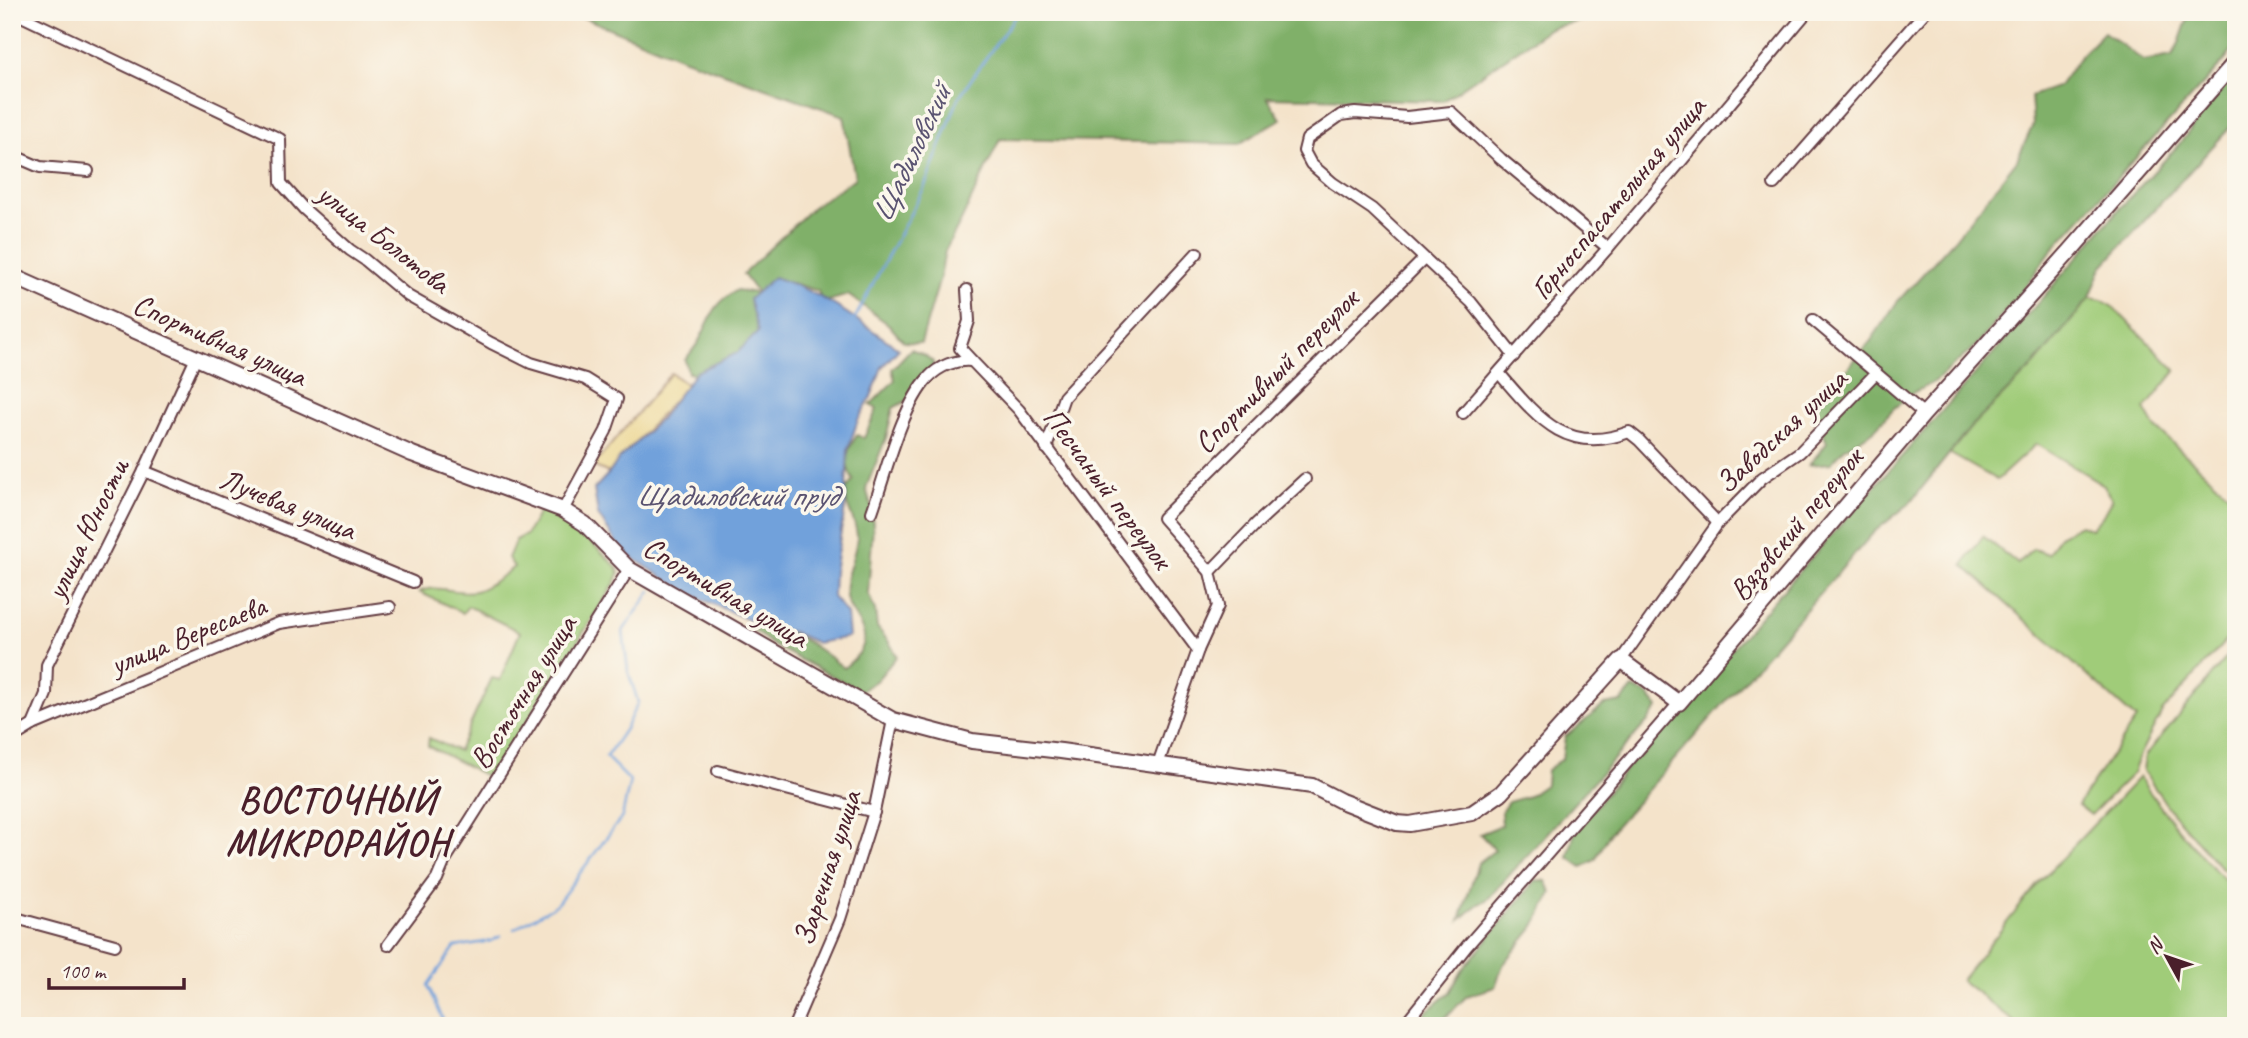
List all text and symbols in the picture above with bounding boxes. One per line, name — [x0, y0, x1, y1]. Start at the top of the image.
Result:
water label: Щадиловский — [862, 72, 963, 228]
street label: Горноспасательная улица — [1522, 87, 1715, 307]
street label: улица Болотова — [308, 173, 459, 303]
street label: Спортивный переулок — [1186, 278, 1369, 461]
street label: Спортивная улица — [127, 285, 314, 396]
street label: Заводская улица — [1707, 359, 1856, 502]
street label: Песчаный переулок — [1035, 400, 1183, 579]
street label: Вязовский переулок — [1721, 437, 1873, 608]
street label: улица Юности — [36, 451, 138, 607]
street label: Лучевая улица — [214, 460, 363, 549]
water label: Щадиловский пруд — [637, 475, 843, 516]
street label: Спортивная улица — [637, 528, 817, 657]
street label: улица Вересаева — [103, 586, 273, 684]
street label: Восточная улица — [461, 607, 586, 776]
district label: ВОСТОЧНЫЙ МИКРОРАЙОН — [226, 776, 455, 866]
street label: Заречная улица — [784, 784, 870, 950]
north arrow — [2132, 922, 2202, 992]
text: N — [2142, 932, 2170, 959]
scale bar — [49, 947, 184, 991]
text: 100 m — [60, 958, 107, 984]

